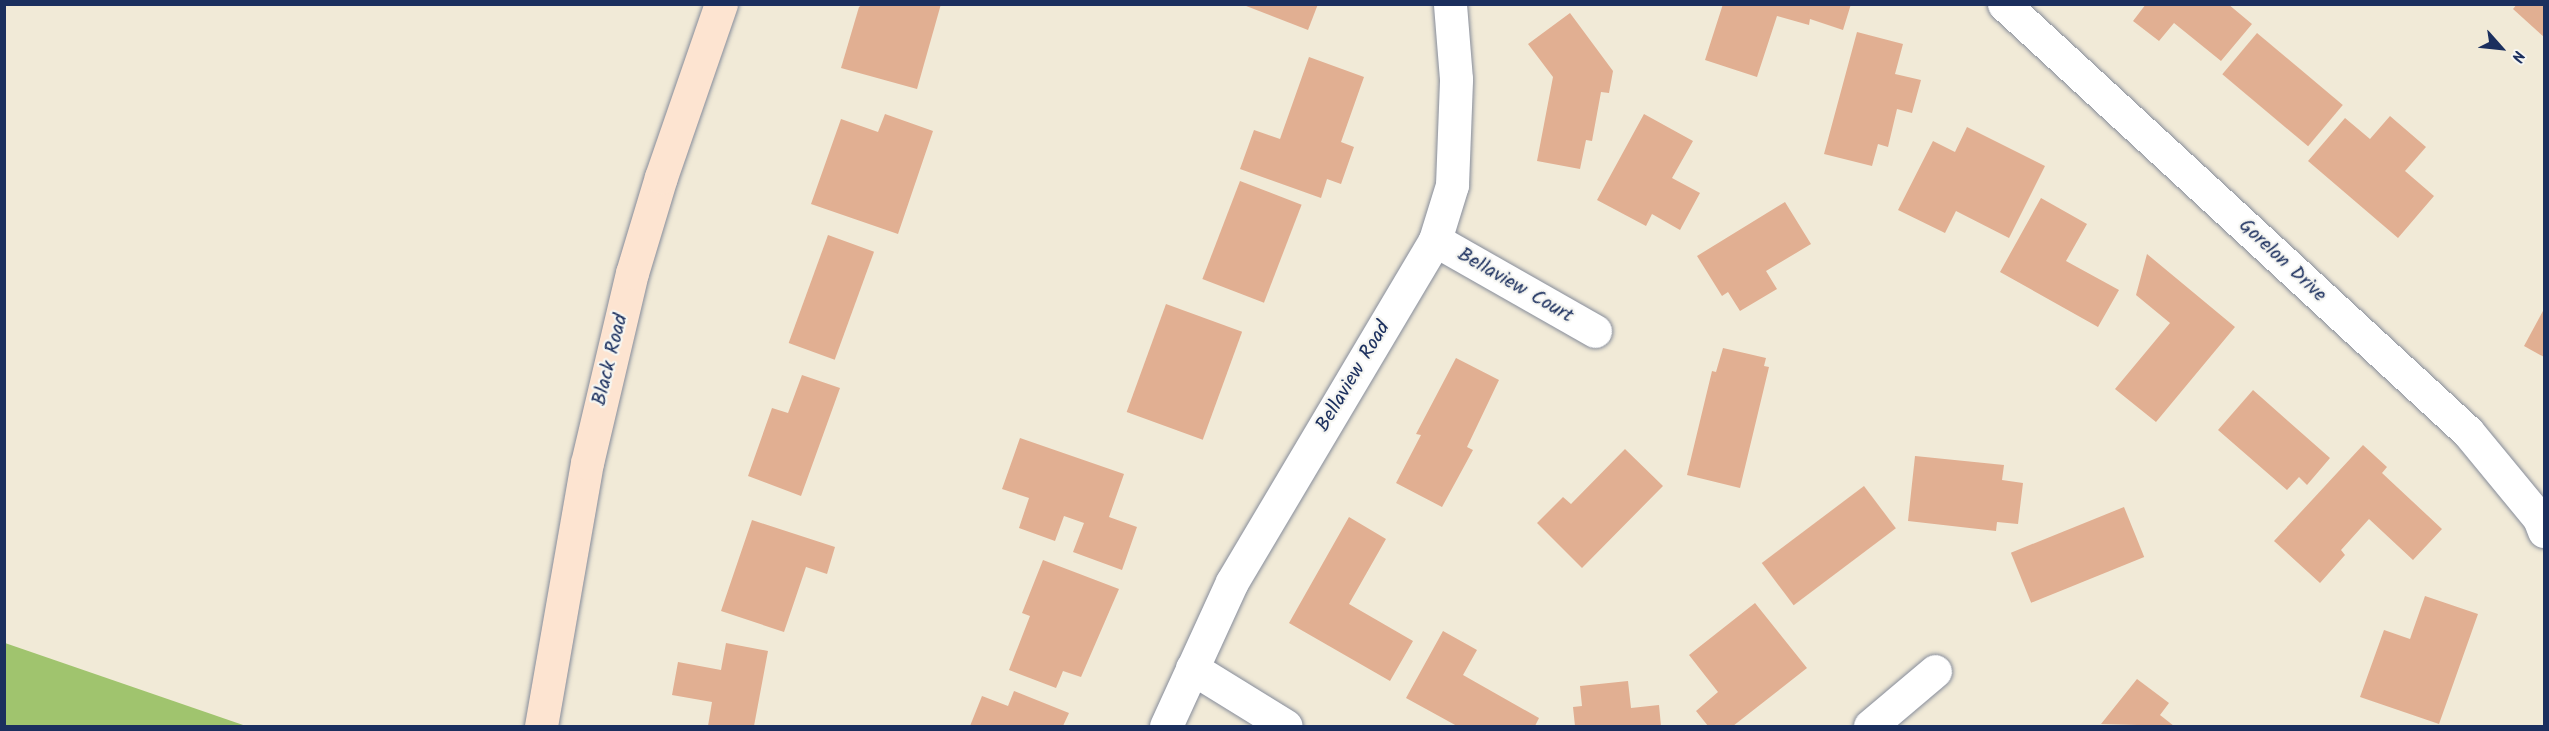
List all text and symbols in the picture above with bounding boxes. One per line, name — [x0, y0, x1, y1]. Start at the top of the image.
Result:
north arrow — [2471, 18, 2531, 78]
text: N — [2504, 46, 2531, 67]
street label: Gorelon Drive — [2233, 214, 2331, 308]
street label: Bellaview Court — [1453, 243, 1577, 329]
street label: Black Road — [588, 312, 634, 408]
street label: Bellaview Road — [1312, 317, 1396, 437]

